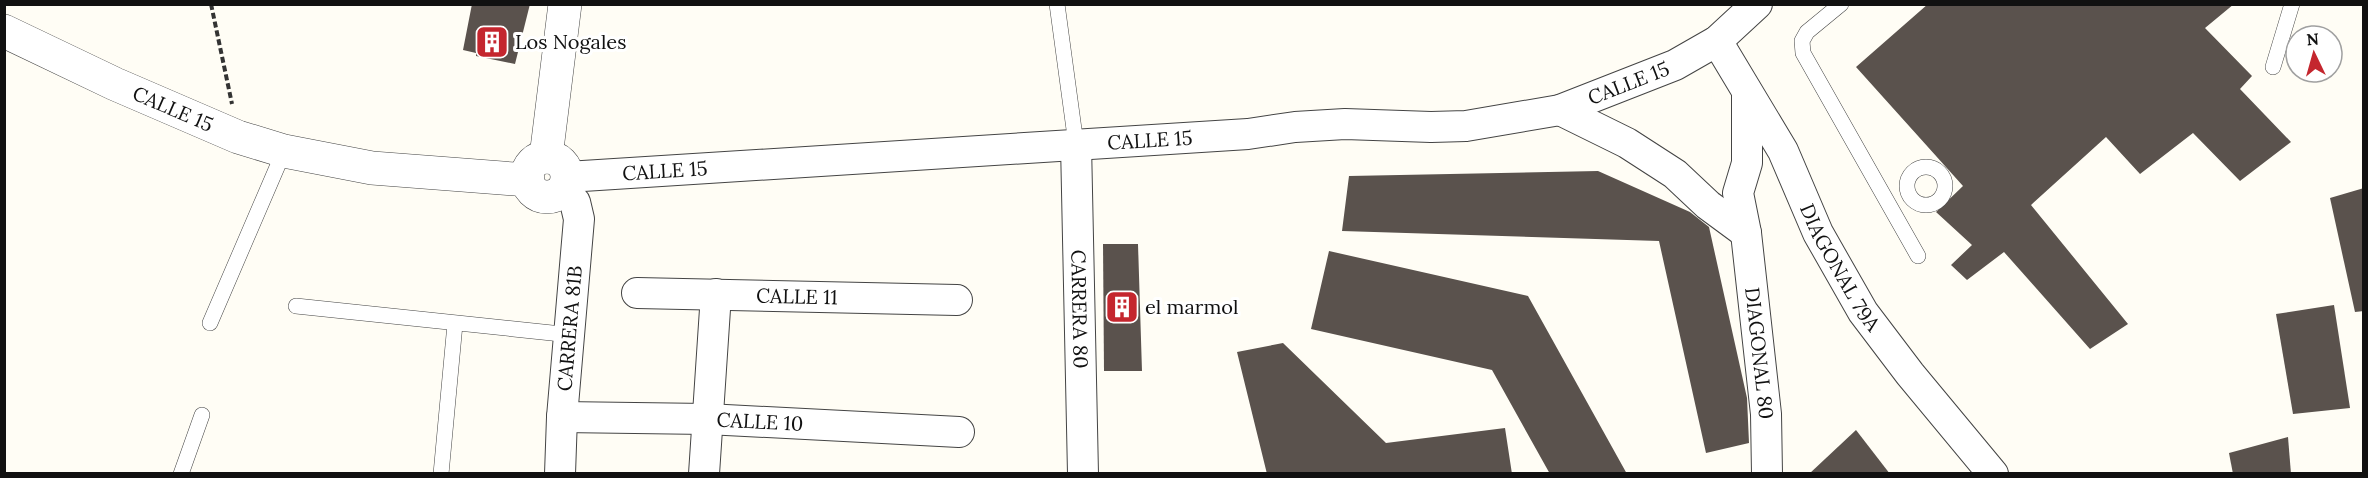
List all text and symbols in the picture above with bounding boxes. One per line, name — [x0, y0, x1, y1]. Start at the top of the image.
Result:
building icon: Los Nogales — [474, 24, 510, 60]
north arrow — [2284, 24, 2344, 84]
place label: Los Nogales — [515, 29, 626, 54]
text: N — [2306, 29, 2320, 50]
street label: CALLE 15 — [1584, 56, 1673, 110]
street label: CALLE 15 — [129, 80, 217, 137]
street label: CALLE 15 — [1106, 125, 1193, 155]
street label: CALLE 15 — [621, 155, 708, 185]
street label: DIAGONAL 79A — [1795, 200, 1886, 336]
street label: CARRERA 80 — [1066, 249, 1094, 369]
street label: CARRERA 81B — [551, 264, 587, 392]
street label: CALLE 11 — [756, 283, 838, 309]
street label: DIAGONAL 80 — [1740, 286, 1779, 420]
building icon: el marmol — [1104, 289, 1140, 325]
place label: el marmol — [1145, 294, 1238, 319]
street label: CALLE 10 — [716, 407, 804, 436]

